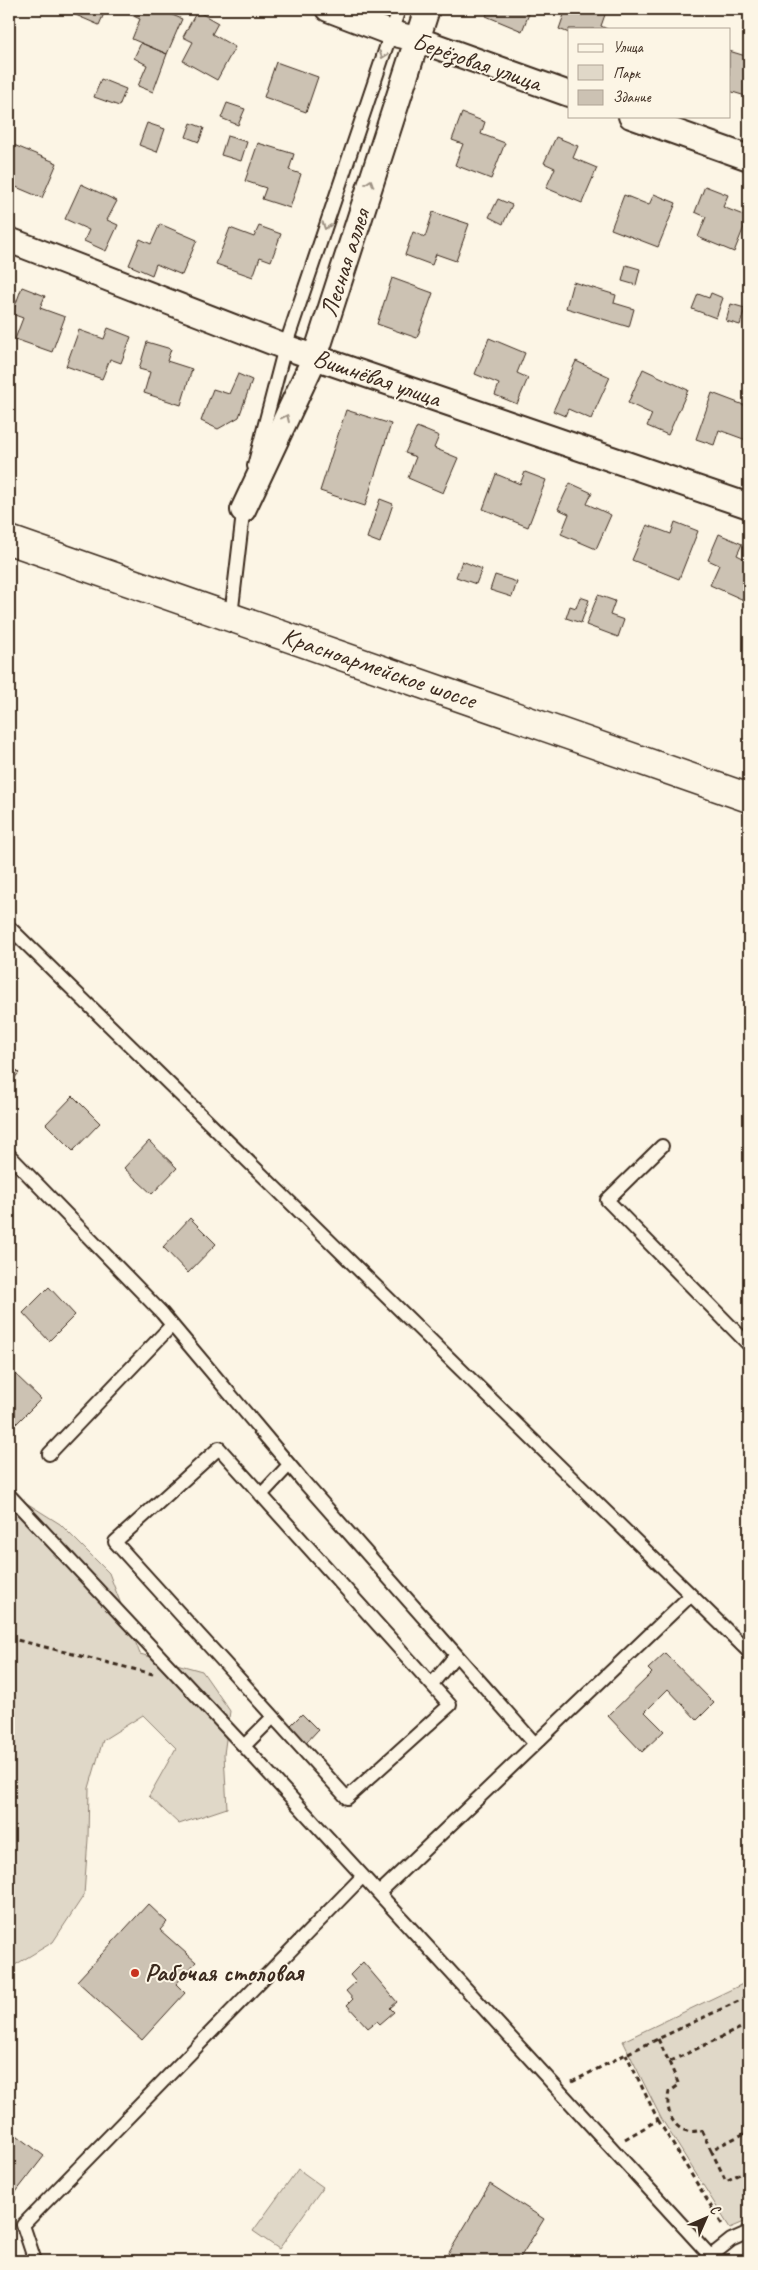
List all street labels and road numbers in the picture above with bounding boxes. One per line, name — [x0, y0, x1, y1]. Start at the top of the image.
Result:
street label: Берёзовая улица — [408, 25, 548, 101]
street label: Лесная аллея — [313, 203, 378, 321]
street label: Вишнёвая улица — [309, 341, 447, 415]
street label: Красноармейское шоссе — [278, 620, 482, 717]

